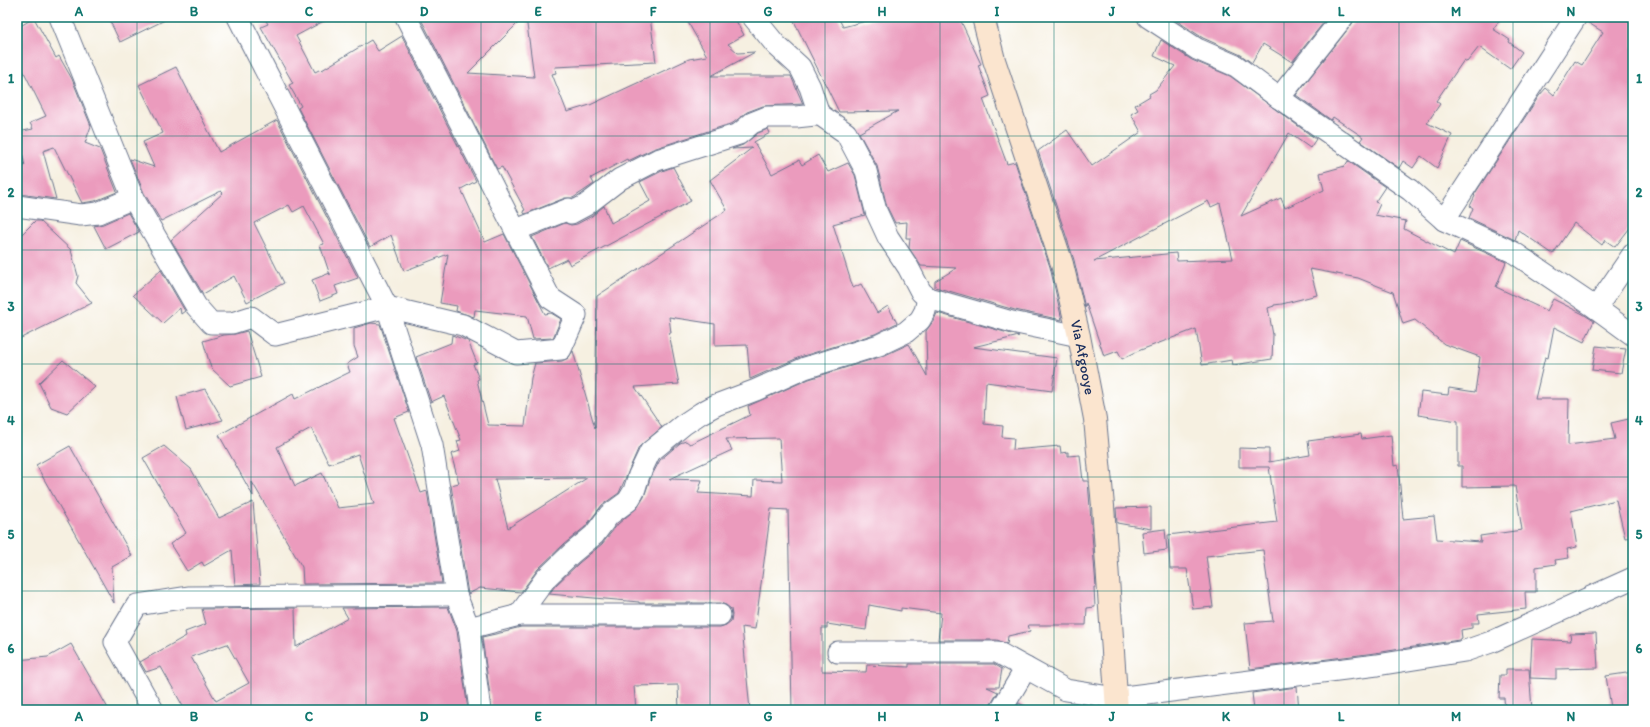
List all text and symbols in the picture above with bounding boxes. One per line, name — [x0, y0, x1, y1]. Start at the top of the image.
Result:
text: A — [74, 4, 84, 19]
text: B — [190, 4, 199, 19]
text: C — [305, 4, 314, 19]
text: D — [420, 4, 429, 19]
text: E — [534, 4, 542, 19]
text: F — [650, 4, 657, 19]
text: G — [764, 4, 773, 19]
text: H — [878, 4, 887, 19]
text: I — [995, 4, 1000, 19]
text: J — [1108, 4, 1116, 19]
text: K — [1222, 4, 1231, 19]
text: L — [1338, 4, 1345, 19]
text: M — [1451, 4, 1461, 19]
text: N — [1567, 4, 1576, 19]
text: 1 — [8, 71, 14, 86]
text: 1 — [1636, 71, 1642, 86]
text: 2 — [8, 185, 15, 200]
text: 2 — [1636, 185, 1643, 200]
text: 3 — [7, 299, 15, 314]
text: 3 — [1635, 299, 1643, 314]
street label: Via Afgooye — [1066, 318, 1099, 396]
text: 4 — [7, 413, 15, 428]
text: 4 — [1635, 413, 1643, 428]
text: 5 — [8, 527, 15, 542]
text: 5 — [1636, 527, 1643, 542]
text: 6 — [8, 641, 15, 656]
text: 6 — [1636, 641, 1643, 656]
text: A — [74, 709, 84, 724]
text: B — [190, 709, 199, 724]
text: C — [305, 709, 314, 724]
text: D — [420, 709, 429, 724]
text: E — [534, 709, 542, 724]
text: F — [650, 709, 657, 724]
text: G — [764, 709, 773, 724]
text: H — [878, 709, 887, 724]
text: I — [995, 709, 1000, 724]
text: J — [1108, 709, 1116, 724]
text: K — [1222, 709, 1231, 724]
text: L — [1338, 709, 1345, 724]
text: M — [1451, 709, 1461, 724]
text: N — [1567, 709, 1576, 724]

